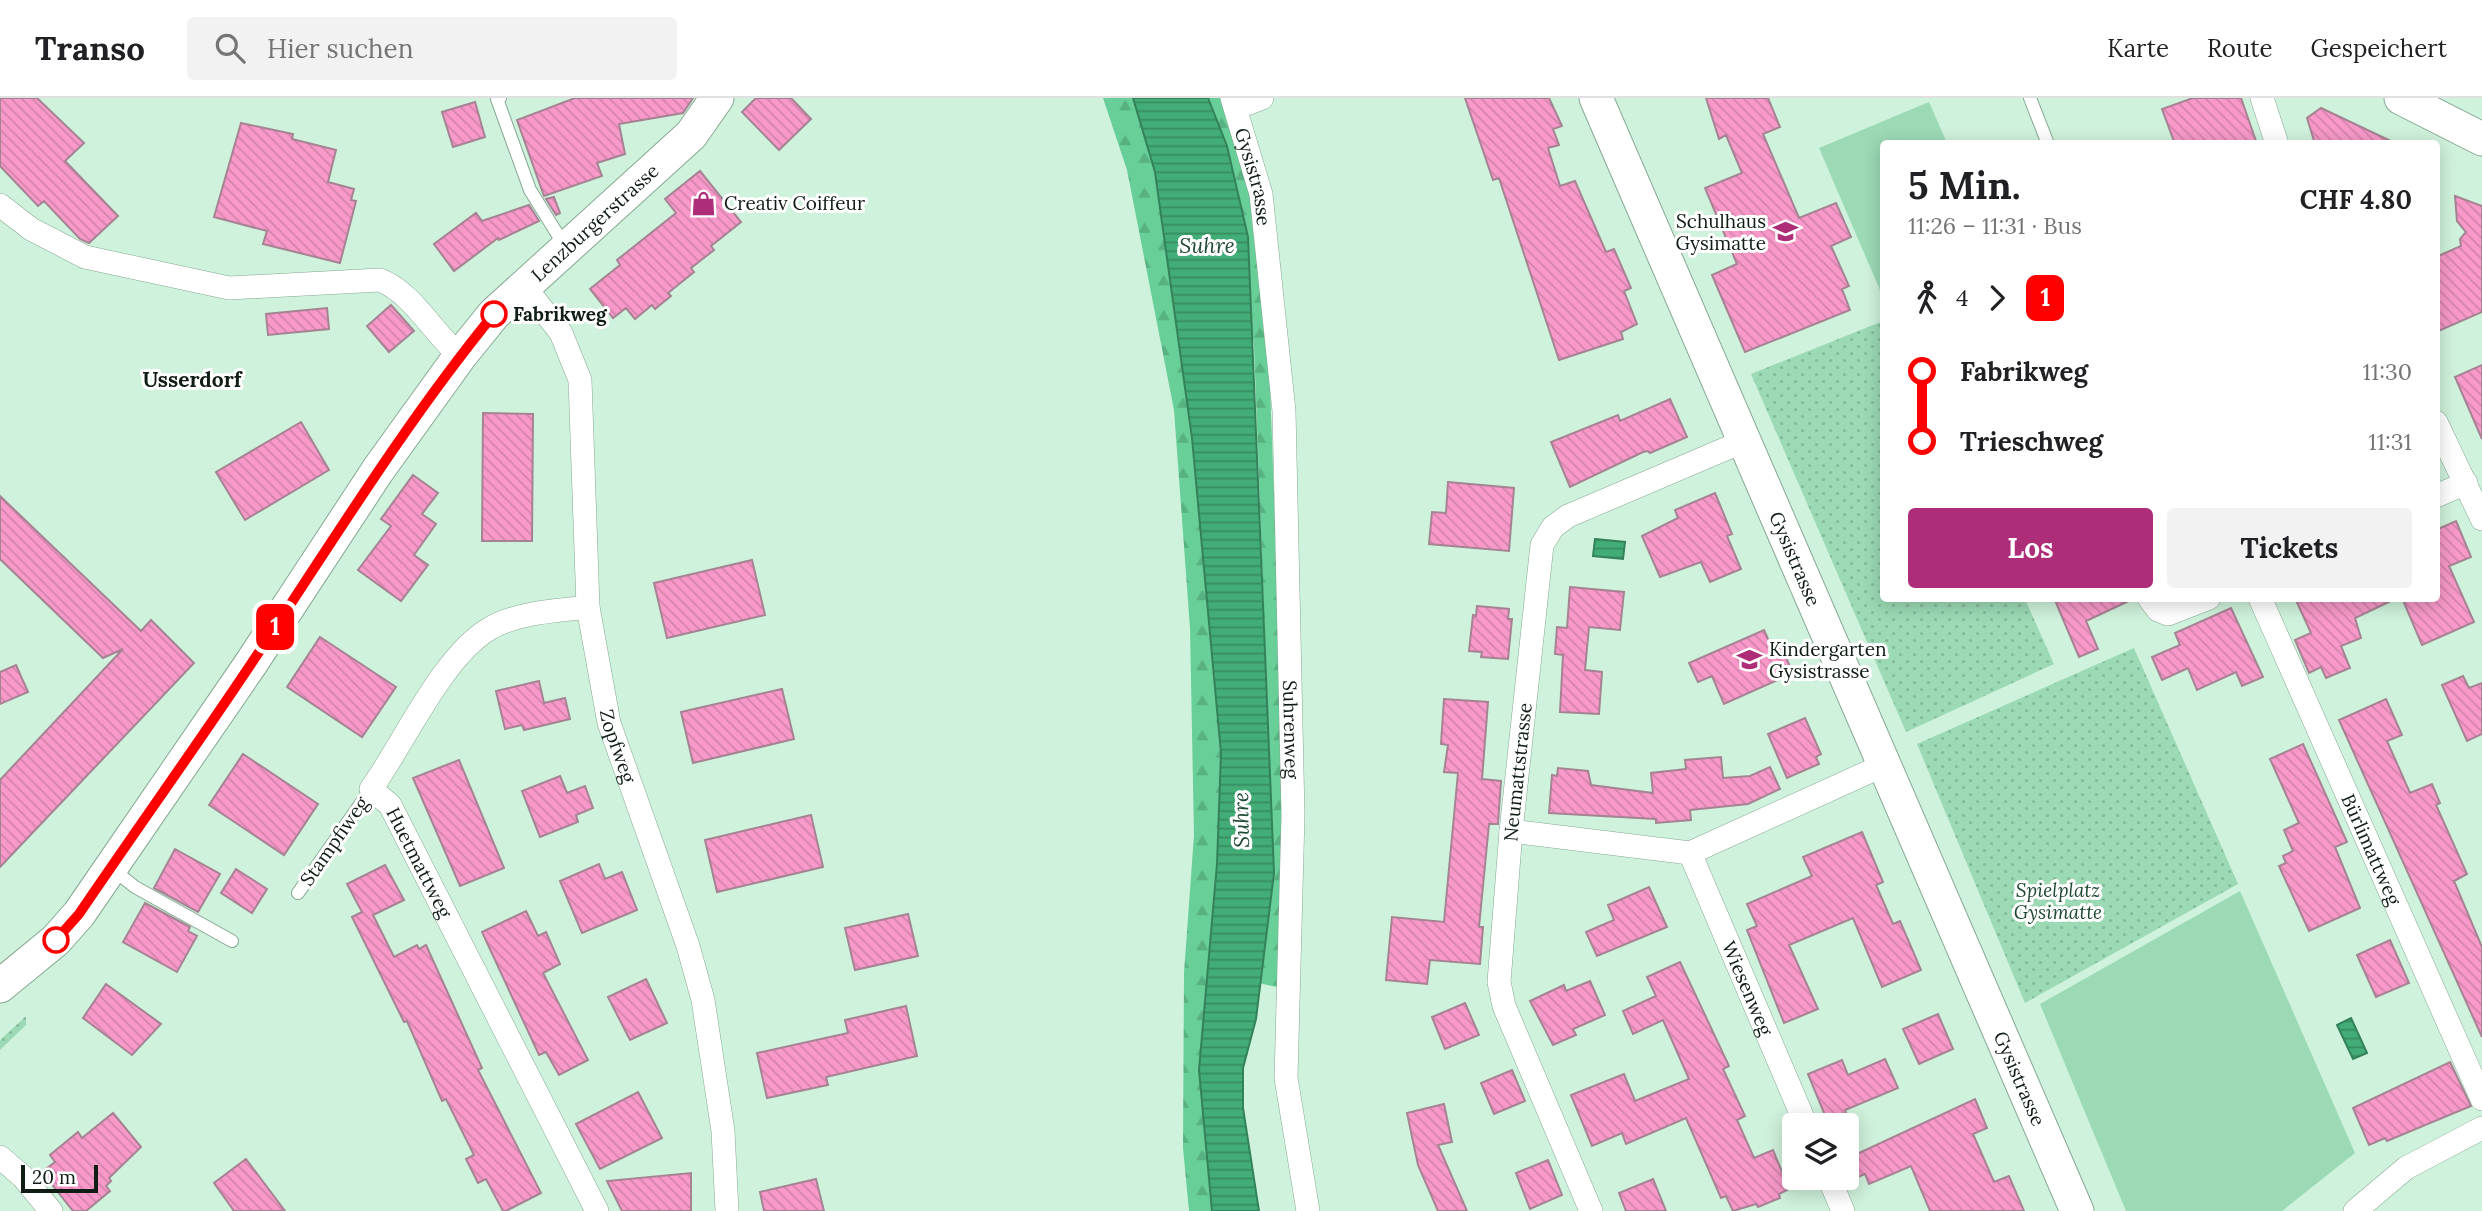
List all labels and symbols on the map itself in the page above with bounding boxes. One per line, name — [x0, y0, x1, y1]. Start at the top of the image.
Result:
street label: Gysistrasse — [1230, 125, 1276, 227]
street label: Lenzburgerstrasse — [526, 158, 663, 287]
shop icon: Creativ Coiffeur — [690, 189, 718, 217]
place label: Creativ Coiffeur — [724, 191, 866, 215]
place label: Schulhaus Gysimatte — [1676, 209, 1766, 255]
school or university icon: Schulhaus Gysimatte — [1772, 218, 1800, 246]
water label: Suhre — [1179, 232, 1235, 259]
marker: Fabrikweg — [481, 301, 507, 327]
place label: Fabrikweg — [513, 302, 608, 326]
district label: Usserdorf — [142, 366, 243, 393]
street label: Gysistrasse — [1764, 508, 1826, 610]
line badge: 1 — [252, 604, 298, 650]
place label: Kindergarten Gysistrasse — [1769, 637, 1887, 683]
school or university icon: Kindergarten Gysistrasse — [1735, 646, 1763, 674]
street label: Suhrenweg — [1278, 680, 1304, 780]
street label: Neumattstrasse — [1498, 701, 1537, 842]
street label: Zopfweg — [595, 707, 641, 787]
street label: Bürlimattweg — [2336, 790, 2407, 909]
street label: Stampfiweg — [294, 791, 374, 890]
water label: Suhre — [1227, 792, 1255, 848]
street label: Huetmattweg — [381, 803, 458, 922]
park label: Spielplatz Gysimatte — [2014, 878, 2102, 924]
unlabelled marker — [43, 927, 69, 953]
street label: Wiesenweg — [1717, 937, 1779, 1040]
street label: Gysistrasse — [1989, 1027, 2051, 1129]
scale bar — [21, 1162, 98, 1194]

